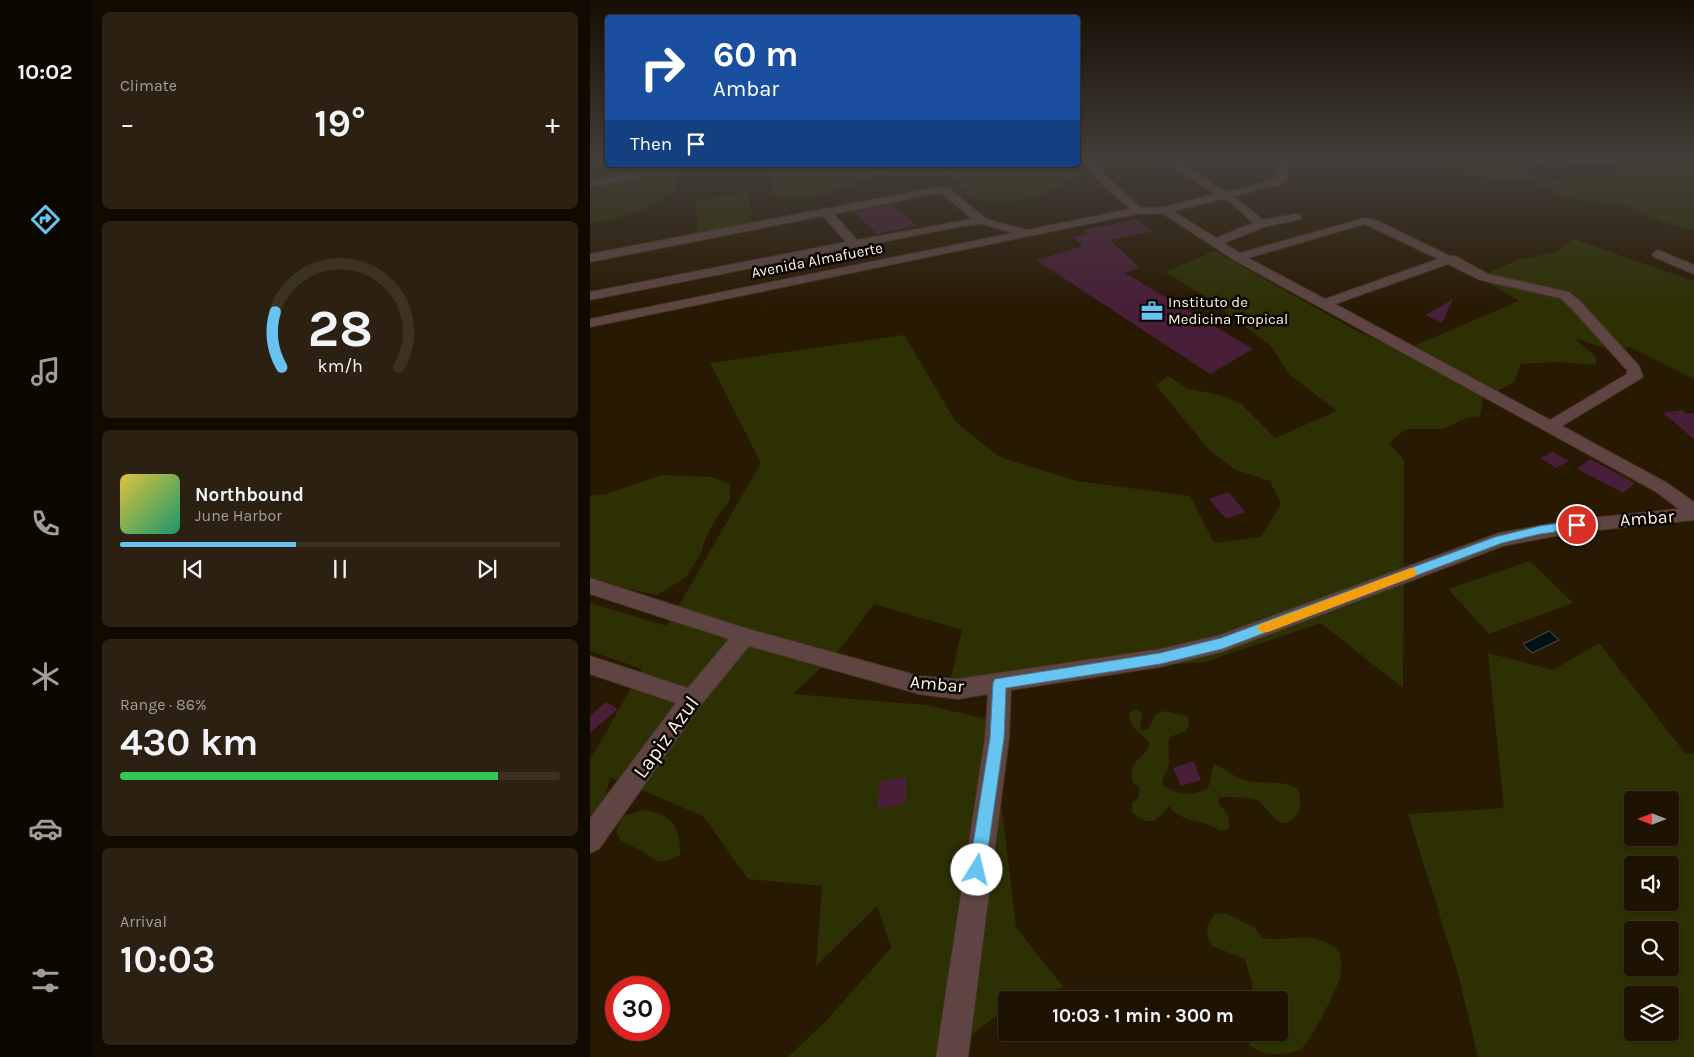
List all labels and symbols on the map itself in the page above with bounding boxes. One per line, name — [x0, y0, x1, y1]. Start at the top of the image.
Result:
street label: Avenida Almafuerte — [750, 238, 884, 282]
place label: Instituto de Medicina Tropical — [1168, 293, 1288, 328]
office icon: Instituto de Medicina Tropical — [1139, 298, 1165, 324]
pin — [1556, 504, 1598, 546]
street label: Ambar — [1619, 505, 1675, 531]
street label: Ambar — [909, 671, 965, 697]
street label: Lapiz Azul — [628, 691, 704, 783]
north arrow — [1624, 791, 1679, 846]
position arrow — [950, 843, 1002, 895]
speed limit sign: 30 — [605, 976, 670, 1041]

